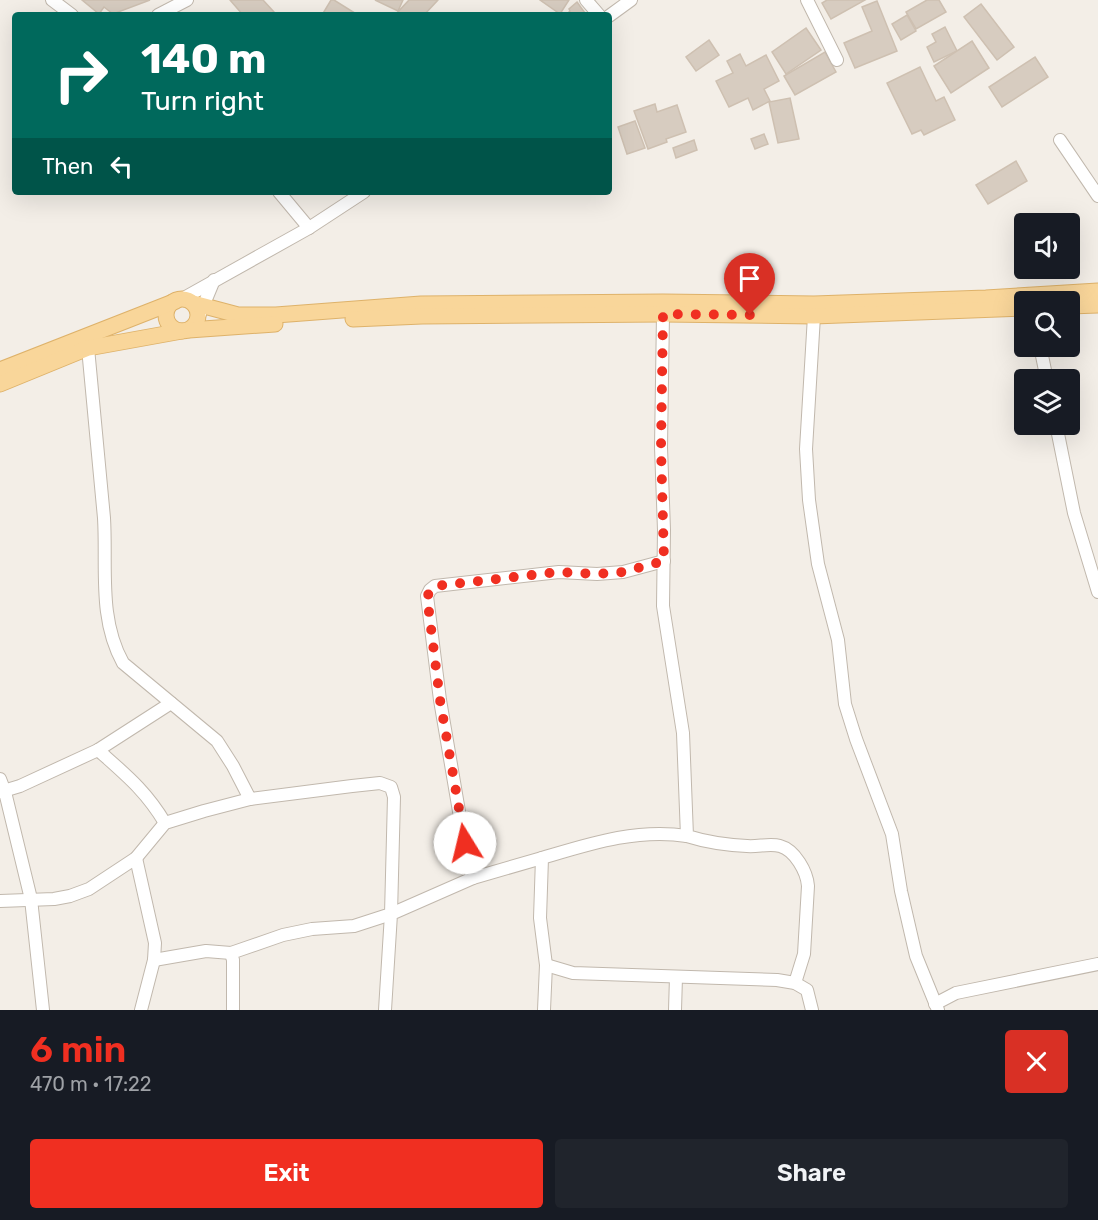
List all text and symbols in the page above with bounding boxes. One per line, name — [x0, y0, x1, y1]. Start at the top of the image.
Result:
text: 140 m — [141, 34, 267, 84]
icon: right — [42, 36, 120, 114]
text: Turn right — [141, 85, 264, 117]
icon: left — [105, 150, 138, 183]
text: Then — [42, 153, 93, 180]
map controls — [1014, 213, 1080, 435]
button: sound — [1014, 213, 1080, 279]
pin — [724, 253, 775, 315]
icon: arrive — [733, 262, 766, 295]
button: search — [1014, 291, 1080, 357]
button: layers — [1014, 369, 1080, 435]
position arrow — [433, 811, 497, 875]
text: 6 min — [30, 1028, 126, 1071]
button: close — [1005, 1030, 1068, 1093]
text: 470 m · 17:22 — [30, 1072, 152, 1096]
button: Exit — [30, 1139, 543, 1208]
button: Share — [555, 1139, 1068, 1208]

